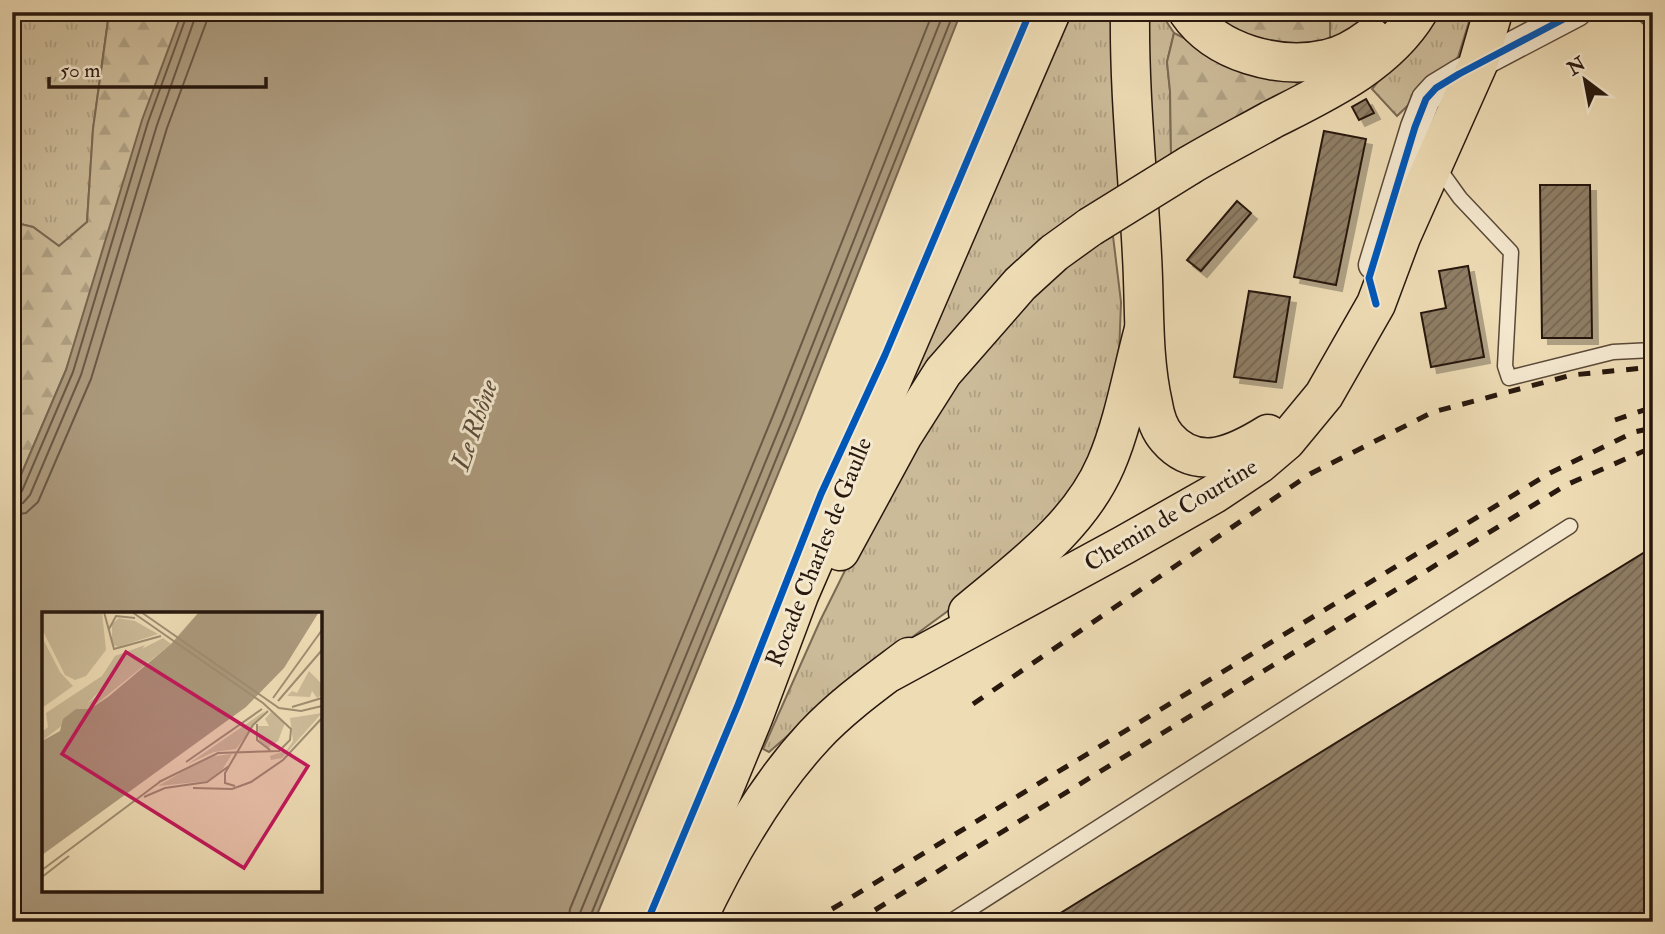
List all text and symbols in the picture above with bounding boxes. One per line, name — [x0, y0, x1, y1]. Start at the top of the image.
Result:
scale bar — [49, 46, 266, 90]
north arrow — [1550, 46, 1620, 116]
text: N — [1562, 51, 1591, 82]
text: 50 m — [60, 57, 101, 84]
water label: Le Rhône — [444, 375, 505, 475]
street label: Rocade Charles de Gaulle — [759, 433, 879, 671]
street label: Chemin de Courtine — [1079, 451, 1263, 579]
inset map — [42, 612, 322, 892]

